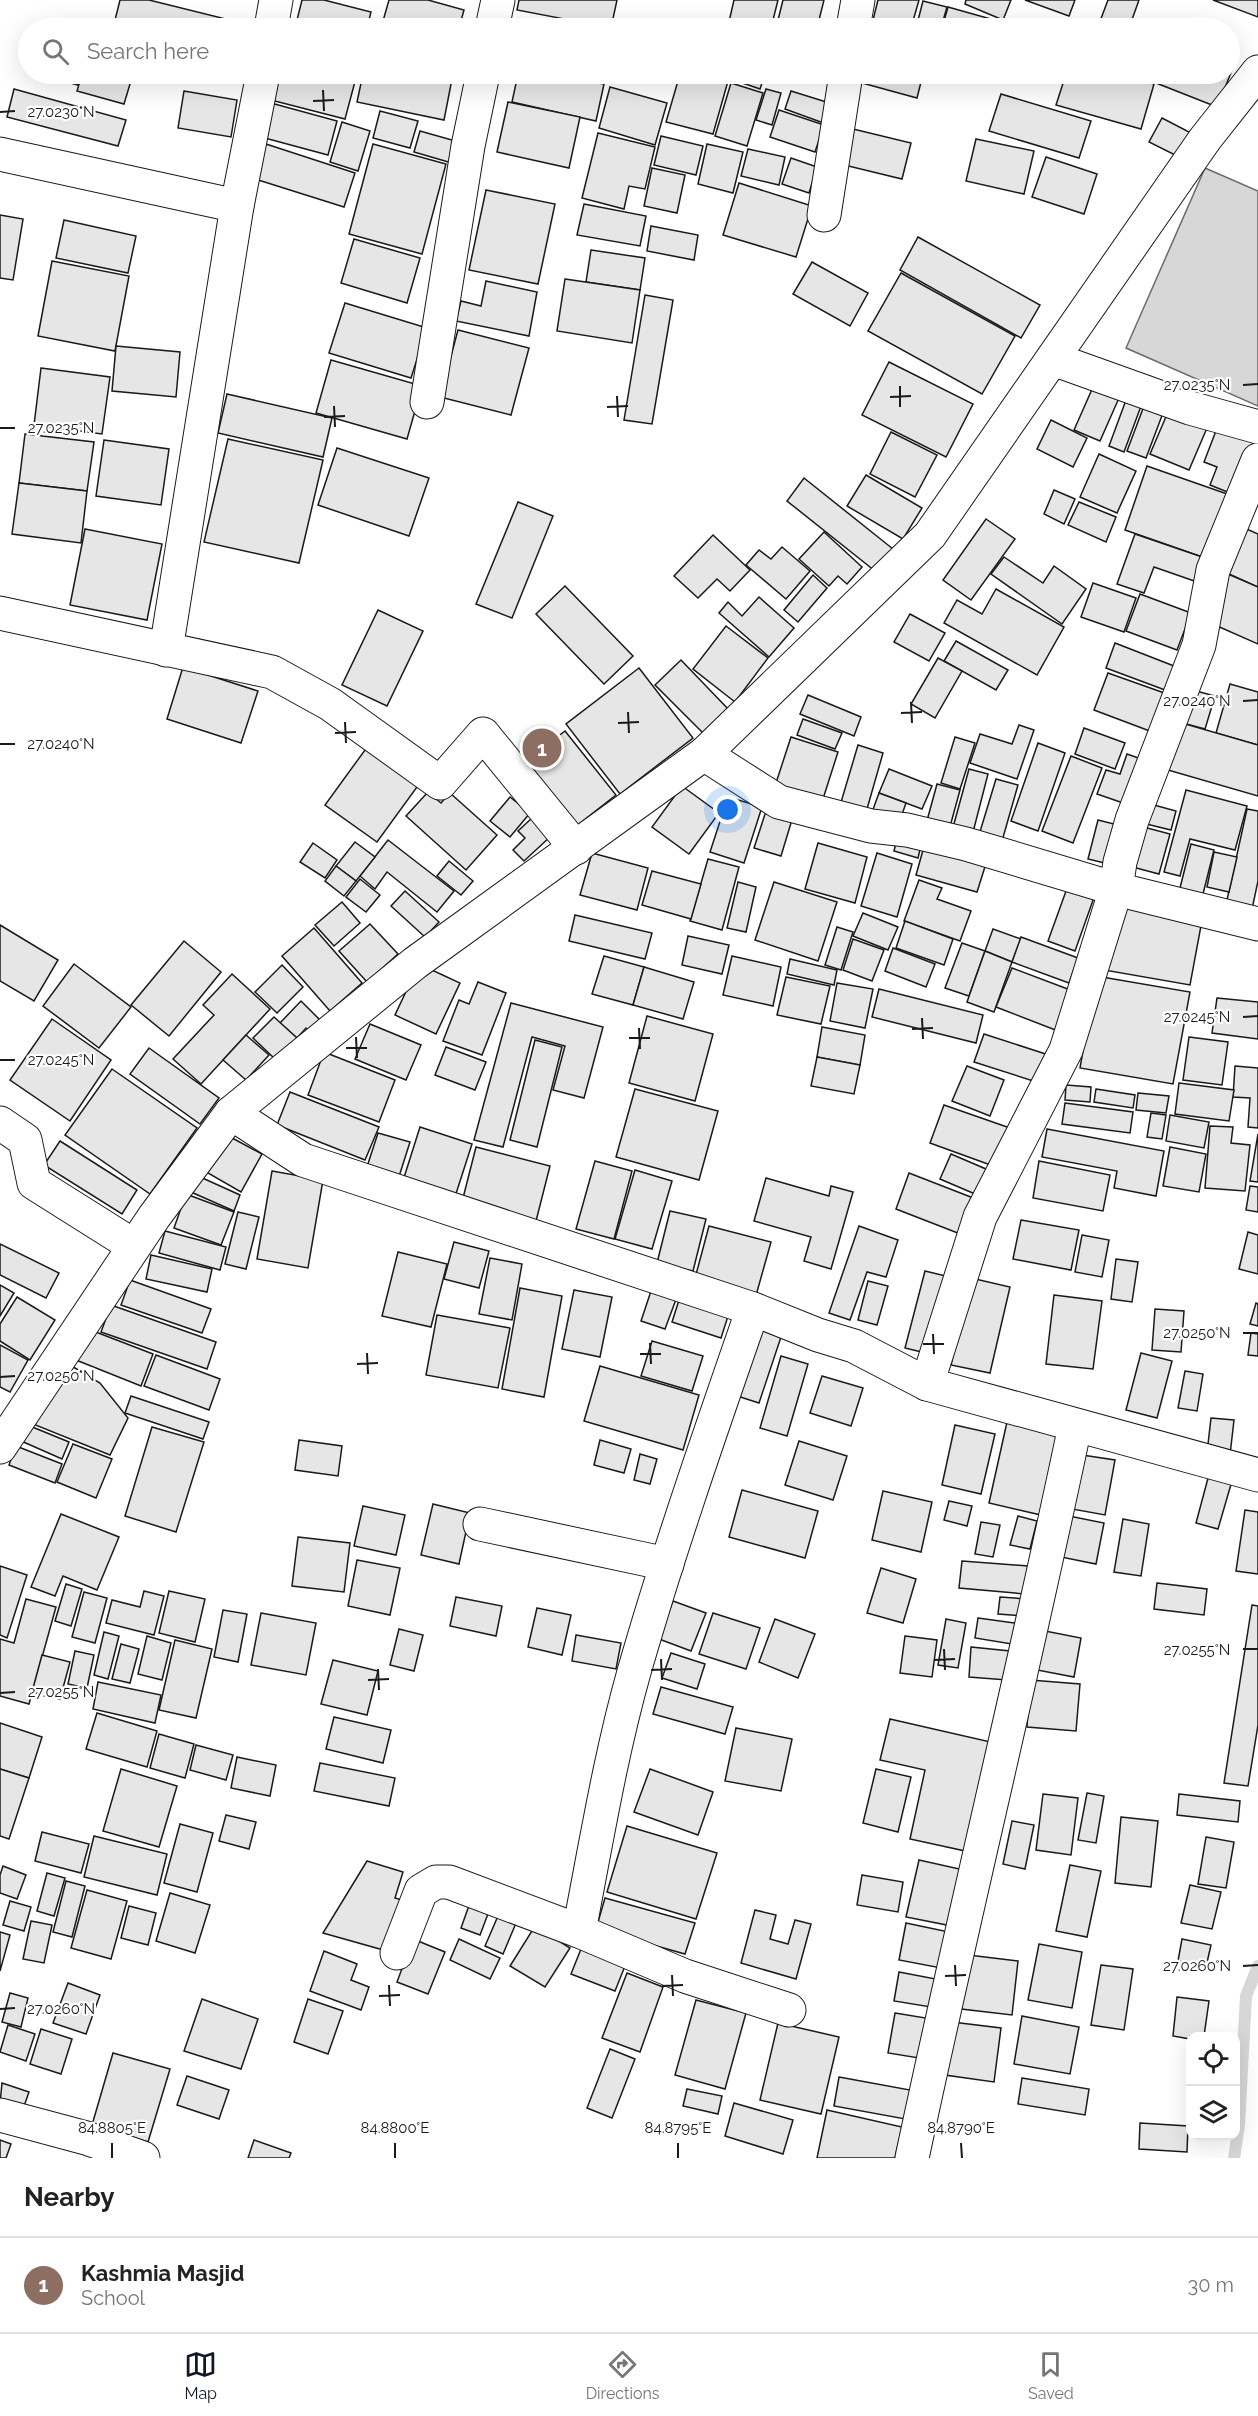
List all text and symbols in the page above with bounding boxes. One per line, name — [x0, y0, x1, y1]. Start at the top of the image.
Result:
search box — [18, 18, 1240, 84]
icon: search — [39, 35, 72, 68]
text: Search here — [87, 38, 209, 64]
text: 27.0230°N — [27, 103, 95, 121]
text: 27.0235°N — [1164, 376, 1230, 394]
text: 27.0235°N — [28, 419, 94, 437]
text: 27.0240°N — [1163, 692, 1231, 710]
pin: 1 — [522, 726, 562, 771]
text: 27.0240°N — [27, 735, 95, 753]
your location — [713, 795, 742, 824]
text: 27.0245°N — [1164, 1008, 1230, 1026]
text: 27.0245°N — [28, 1051, 94, 1069]
text: 27.0250°N — [1163, 1324, 1231, 1342]
text: 27.0250°N — [27, 1367, 95, 1385]
text: 27.0255°N — [1164, 1641, 1230, 1659]
text: 27.0255°N — [28, 1683, 94, 1701]
text: 27.0260°N — [1163, 1957, 1231, 1975]
text: 27.0260°N — [27, 2000, 95, 2018]
map controls — [1186, 2032, 1240, 2140]
button: locate — [1186, 2032, 1240, 2086]
button: layers — [1186, 2086, 1240, 2140]
text: 84.8805°E — [78, 2119, 146, 2137]
text: 84.8800°E — [361, 2119, 429, 2137]
text: 84.8795°E — [645, 2119, 711, 2137]
text: 84.8790°E — [927, 2119, 995, 2137]
text: Nearby — [24, 2182, 114, 2212]
text: Kashmia Masjid — [81, 2260, 244, 2286]
text: 1 — [39, 2273, 48, 2297]
text: 30 m — [1188, 2273, 1234, 2297]
text: School — [81, 2286, 145, 2310]
tab: Map — [184, 2348, 217, 2403]
tab: Directions — [586, 2348, 660, 2403]
tab: Saved — [1028, 2348, 1074, 2403]

